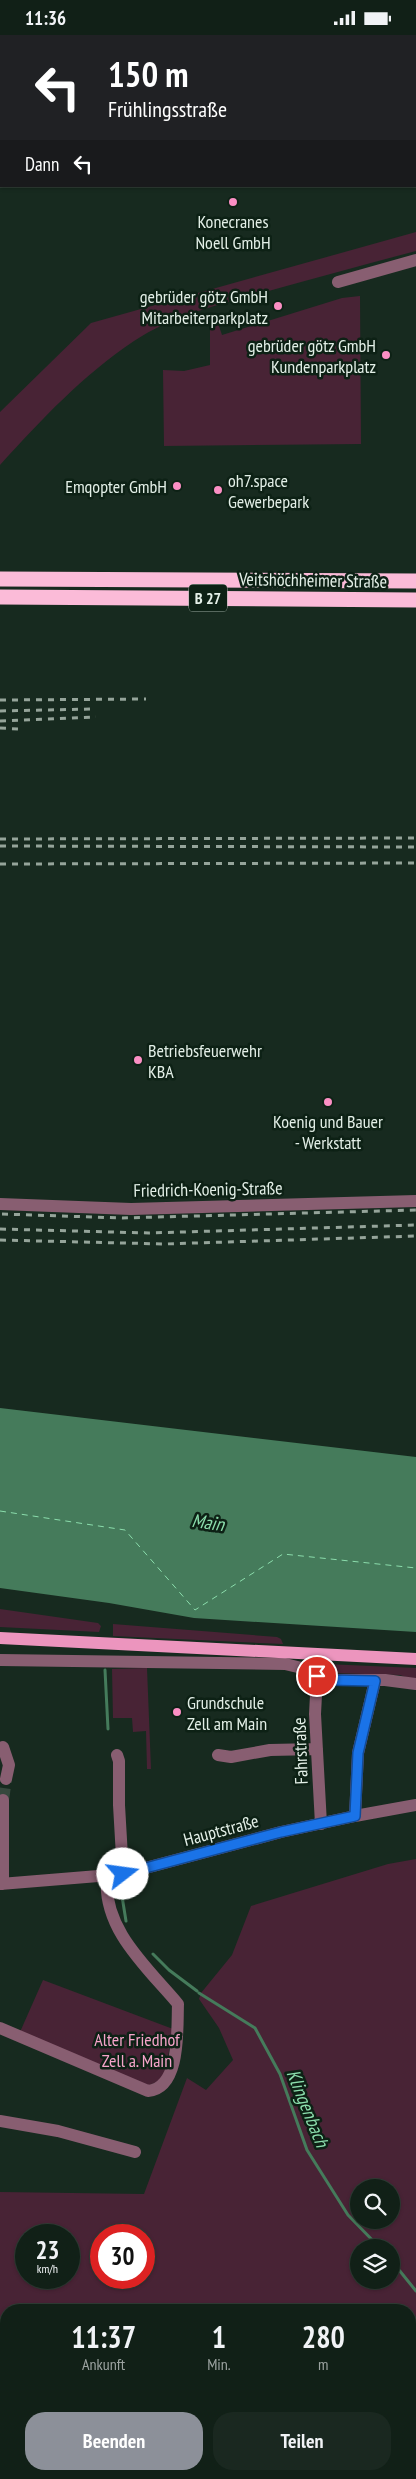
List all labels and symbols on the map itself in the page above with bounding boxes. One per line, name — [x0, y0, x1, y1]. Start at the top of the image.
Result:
marker: Konecranes Noell GmbH — [227, 196, 239, 208]
place label: Konecranes Noell GmbH — [195, 210, 271, 254]
place label: gebrüder götz GmbH Mitarbeiterparkplatz — [140, 285, 268, 329]
marker: gebrüder götz GmbH Mitarbeiterparkplatz — [272, 300, 284, 312]
place label: gebrüder götz GmbH Kundenparkplatz — [248, 334, 376, 378]
marker: gebrüder götz GmbH Kundenparkplatz — [380, 349, 392, 361]
place label: oh7.space Gewerbepark — [228, 469, 309, 513]
place label: Emqopter GmbH — [65, 475, 167, 498]
marker: Emqopter GmbH — [171, 480, 183, 492]
marker: oh7.space Gewerbepark — [212, 484, 224, 496]
street label: Veitshöchheimer Straße — [238, 567, 387, 593]
road number: B 27 — [189, 585, 227, 611]
place label: Betriebsfeuerwehr KBA — [148, 1039, 262, 1083]
marker: Betriebsfeuerwehr KBA — [132, 1054, 144, 1066]
marker: Koenig und Bauer - Werkstatt — [322, 1096, 334, 1108]
place label: Koenig und Bauer - Werkstatt — [273, 1110, 383, 1154]
street label: Friedrich-Koenig-Straße — [133, 1176, 283, 1202]
water label: Main — [190, 1508, 227, 1536]
pin — [296, 1655, 338, 1697]
place label: Grundschule Zell am Main — [187, 1691, 267, 1735]
marker: Grundschule Zell am Main — [171, 1706, 183, 1718]
street label: Fahrstraße — [287, 1717, 313, 1785]
street label: Hauptstraße — [181, 1809, 261, 1851]
position arrow — [96, 1847, 148, 1899]
park label: Alter Friedhof Zell a. Main — [94, 2028, 181, 2072]
water label: Klingenbach — [282, 2066, 335, 2152]
speed limit sign: 30 — [90, 2224, 155, 2289]

